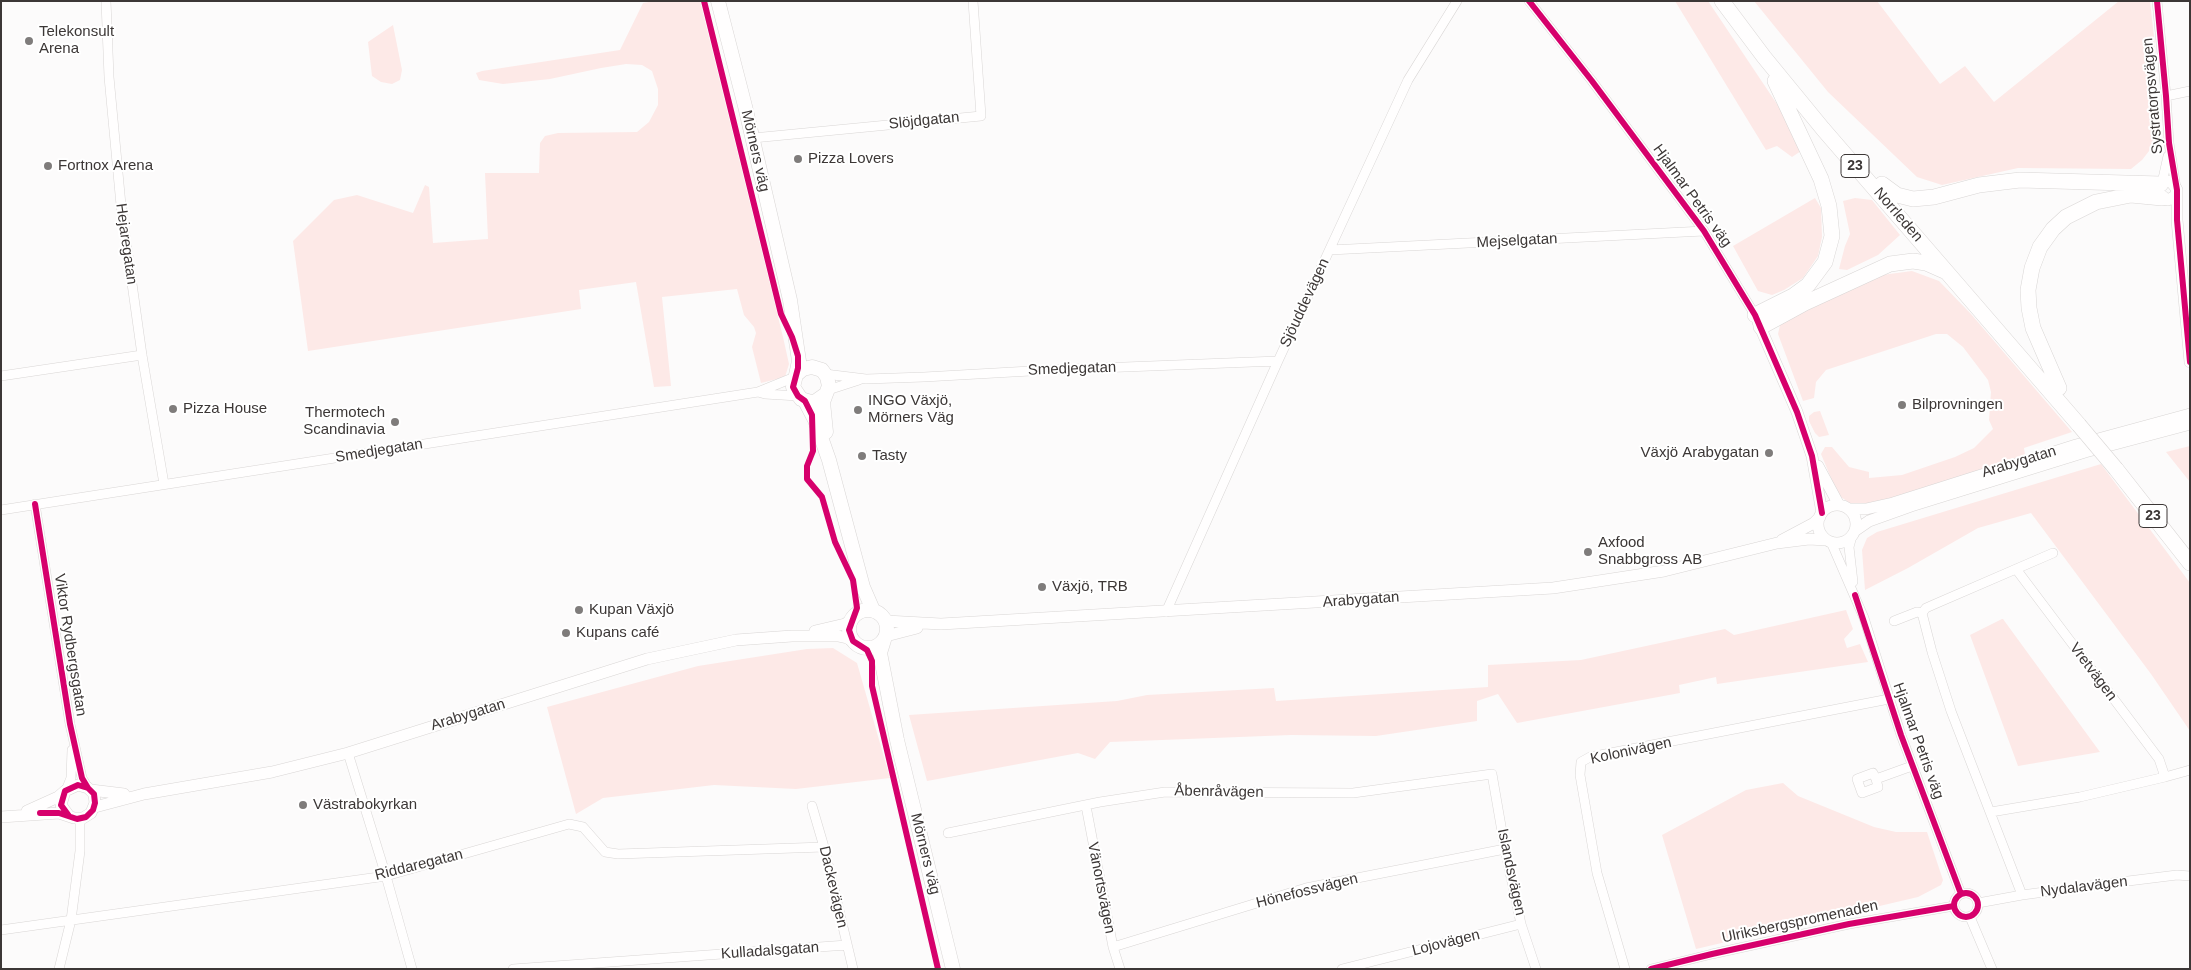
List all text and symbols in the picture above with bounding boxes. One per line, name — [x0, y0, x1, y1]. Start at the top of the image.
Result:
place label: Telekonsult Arena — [39, 23, 114, 58]
marker: Telekonsult Arena — [23, 35, 35, 47]
street label: Systratorpsvägen — [2139, 37, 2167, 155]
street label: Mörners väg — [737, 108, 773, 194]
street label: Slöjdgatan — [888, 108, 960, 134]
street label: Hjalmar Petris väg — [1649, 141, 1735, 251]
place label: Pizza Lovers — [808, 150, 894, 168]
marker: Pizza Lovers — [792, 153, 804, 165]
road number: 23 — [1841, 154, 1869, 178]
place label: Fortnox Arena — [58, 157, 153, 175]
marker: Fortnox Arena — [42, 160, 54, 172]
street label: Norrleden — [1870, 184, 1926, 246]
street label: Hejaregatan — [111, 202, 141, 286]
street label: Mejselgatan — [1476, 230, 1558, 252]
street label: Sjöuddevägen — [1277, 256, 1333, 350]
street label: Smedjegatan — [1028, 358, 1116, 380]
place label: INGO Växjö, Mörners Väg — [868, 392, 954, 427]
place label: Bilprovningen — [1912, 396, 2003, 414]
marker: Bilprovningen — [1896, 399, 1908, 411]
place label: Pizza House — [183, 400, 267, 418]
marker: Pizza House — [167, 403, 179, 415]
place label: Thermotech Scandinavia — [303, 404, 385, 439]
marker: INGO Växjö, Mörners Väg — [852, 404, 864, 416]
marker: Thermotech Scandinavia — [389, 416, 401, 428]
street label: Smedjegatan — [334, 435, 424, 467]
street label: Arabygatan — [1980, 442, 2058, 482]
place label: Växjö Arabygatan — [1641, 444, 1759, 462]
place label: Tasty — [872, 447, 907, 465]
marker: Växjö Arabygatan — [1763, 447, 1775, 459]
marker: Tasty — [856, 450, 868, 462]
road number: 23 — [2139, 504, 2167, 528]
place label: Axfood Snabbgross AB — [1598, 534, 1702, 569]
marker: Axfood Snabbgross AB — [1582, 546, 1594, 558]
street label: Viktor Rydbergsgatan — [50, 572, 90, 718]
place label: Växjö, TRB — [1052, 578, 1128, 596]
marker: Växjö, TRB — [1036, 581, 1048, 593]
street label: Arabygatan — [1322, 588, 1400, 612]
place label: Kupan Växjö — [589, 601, 674, 619]
marker: Kupan Växjö — [573, 604, 585, 616]
place label: Kupans café — [576, 624, 659, 642]
marker: Kupans café — [560, 627, 572, 639]
street label: Vretvägen — [2065, 640, 2121, 704]
street label: Hjalmar Petris väg — [1889, 680, 1947, 802]
street label: Arabygatan — [429, 695, 507, 735]
street label: Kolonivägen — [1589, 734, 1673, 768]
street label: Åbenråvägen — [1174, 782, 1264, 802]
place label: Västrabokyrkan — [313, 796, 417, 814]
marker: Västrabokyrkan — [297, 799, 309, 811]
street label: Mörners väg — [906, 811, 944, 897]
street label: Islandsvägen — [1493, 827, 1529, 917]
street label: Vänortsvägen — [1083, 841, 1119, 935]
street label: Dackevägen — [815, 844, 851, 930]
street label: Riddaregatan — [373, 845, 465, 885]
street label: Hönefossvägen — [1254, 870, 1360, 912]
street label: Nydalavägen — [2039, 873, 2129, 901]
street label: Ulriksbergspromenaden — [1720, 897, 1880, 947]
street label: Lojovägen — [1410, 926, 1482, 960]
street label: Kulladalsgatan — [720, 939, 820, 963]

